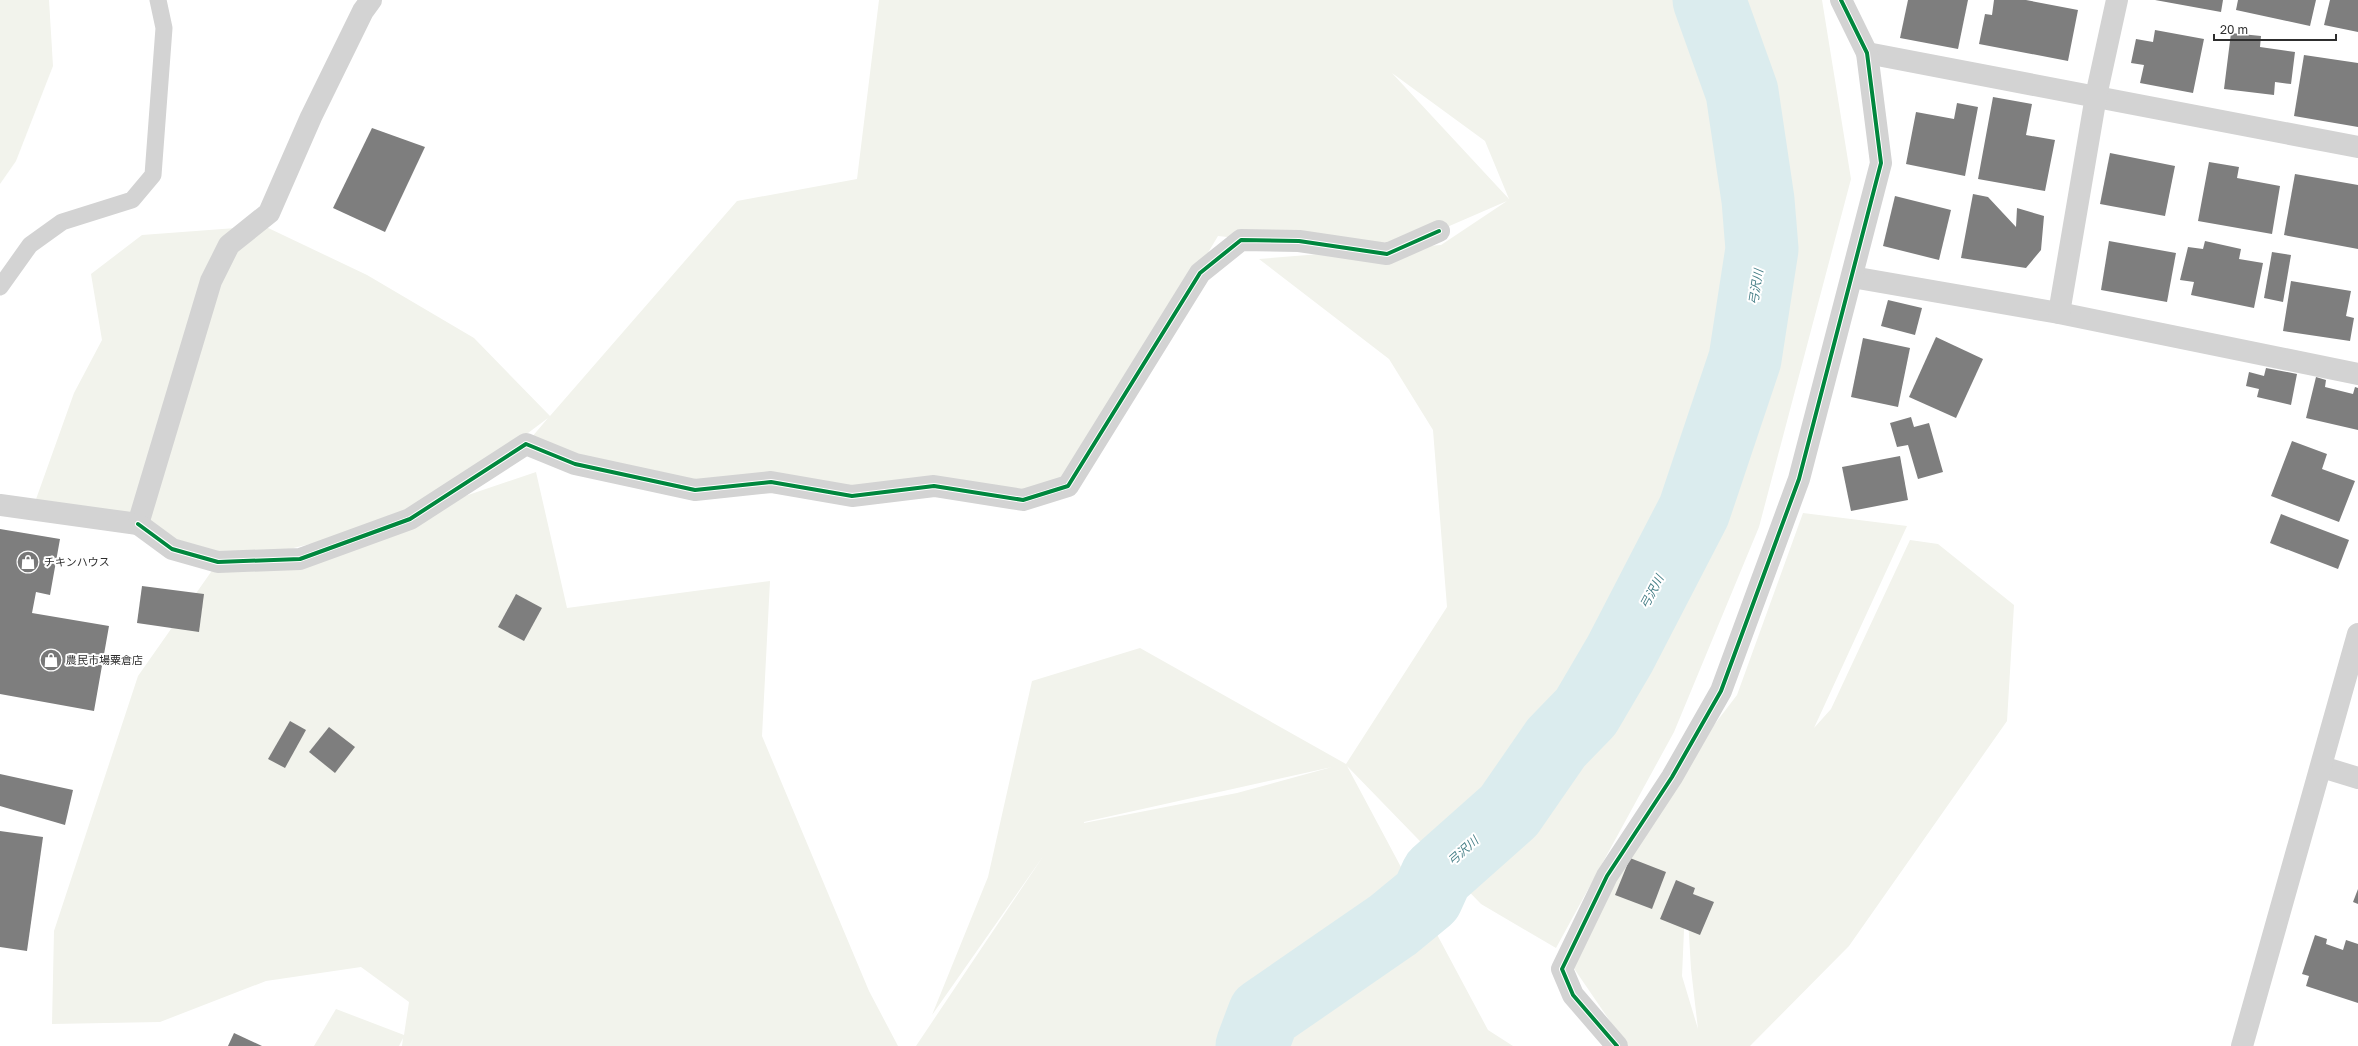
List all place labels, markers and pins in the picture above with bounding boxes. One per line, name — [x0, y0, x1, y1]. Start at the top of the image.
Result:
shop icon: チキンハウス — [15, 549, 41, 575]
place label: チキンハウス — [44, 555, 110, 568]
shop icon: 農民市場粟倉店 — [38, 647, 64, 673]
place label: 農民市場粟倉店 — [66, 653, 143, 666]

